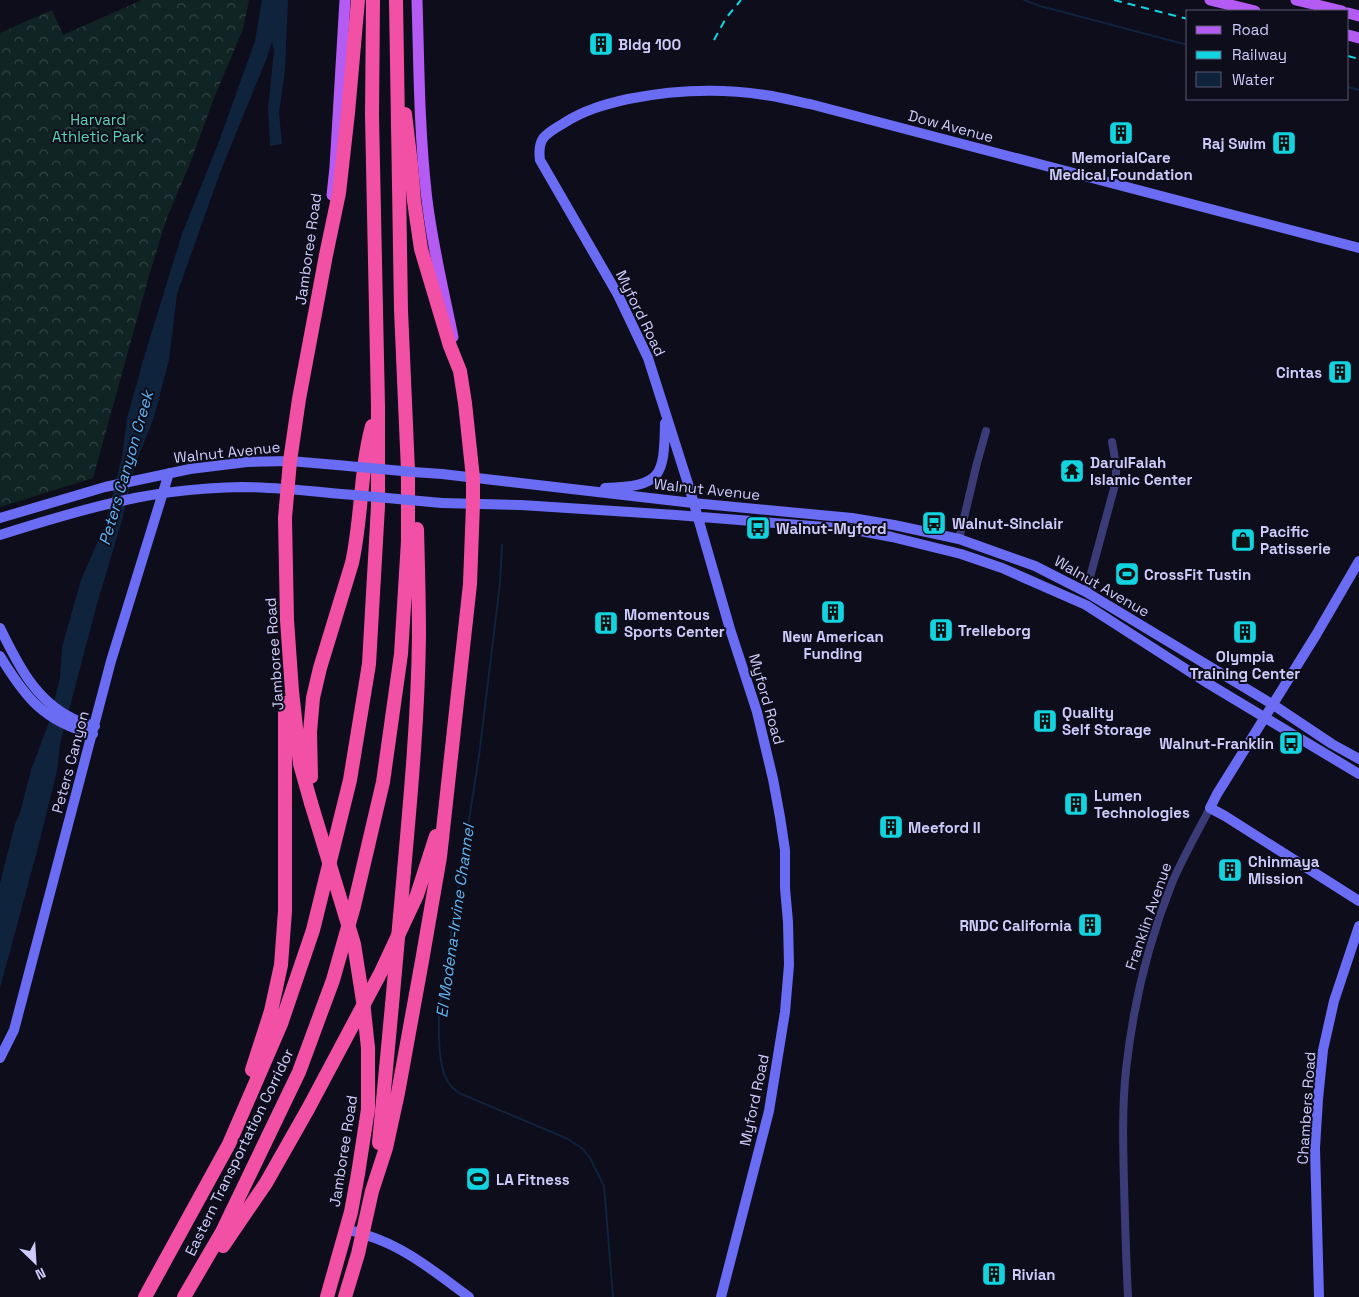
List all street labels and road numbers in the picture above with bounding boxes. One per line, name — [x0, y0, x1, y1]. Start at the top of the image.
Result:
street label: Dow Avenue — [906, 105, 996, 147]
street label: Jamboree Road — [291, 192, 325, 306]
street label: Myford Road — [612, 267, 670, 359]
street label: Walnut Avenue — [173, 437, 281, 467]
street label: Walnut Avenue — [653, 474, 761, 504]
street label: Walnut Avenue — [1051, 551, 1153, 621]
street label: Jamboree Road — [261, 597, 287, 711]
street label: Myford Road — [745, 651, 789, 747]
street label: Peters Canyon — [47, 709, 93, 815]
street label: Franklin Avenue — [1121, 860, 1175, 972]
street label: Eastern Transportation Corridor — [180, 1045, 298, 1259]
street label: Chambers Road — [1293, 1051, 1319, 1165]
street label: Myford Road — [735, 1052, 773, 1148]
street label: Jamboree Road — [325, 1094, 361, 1208]

